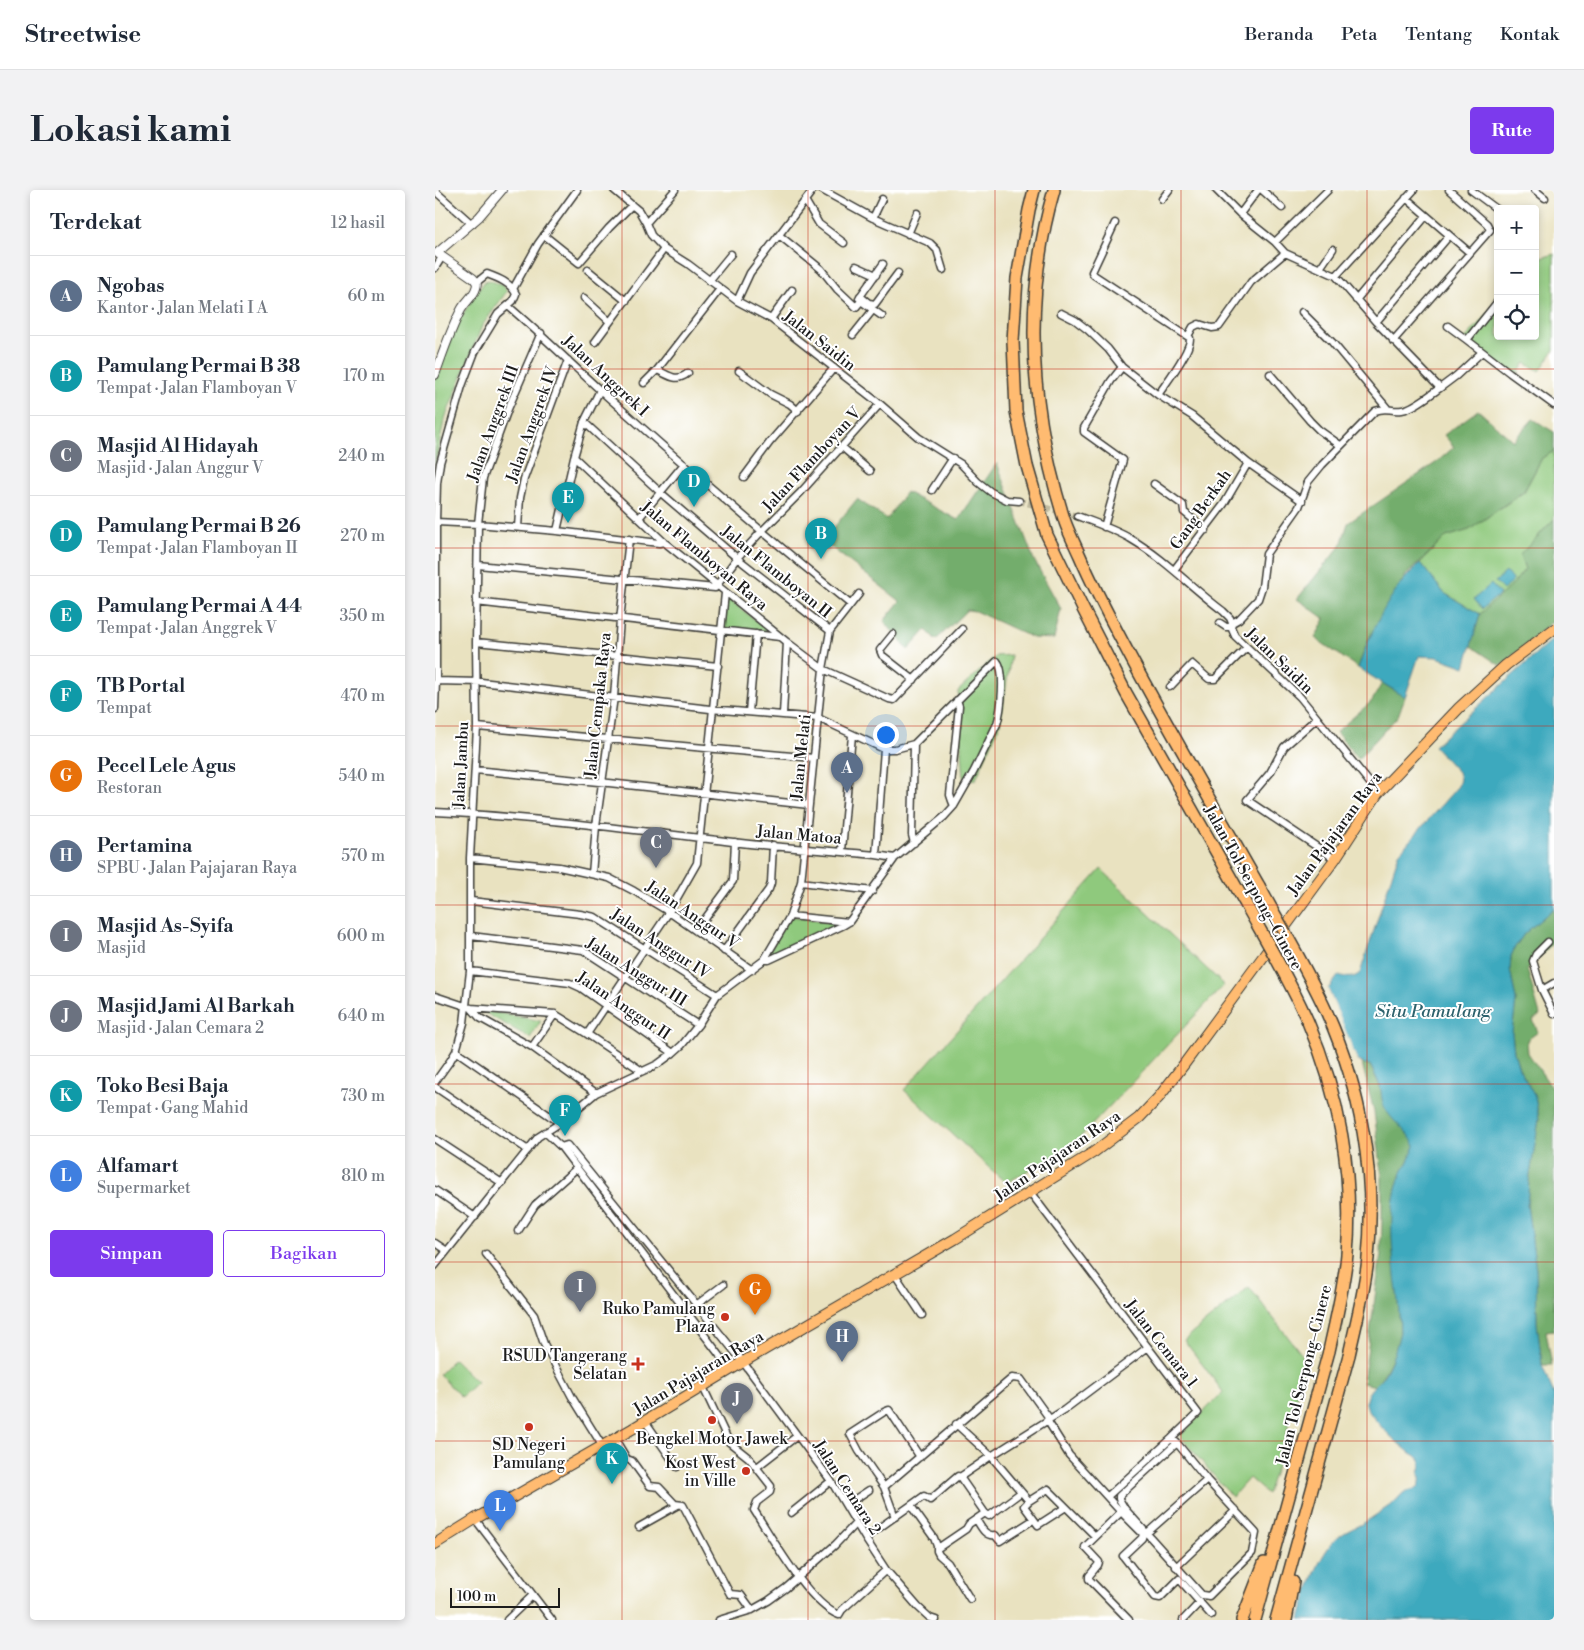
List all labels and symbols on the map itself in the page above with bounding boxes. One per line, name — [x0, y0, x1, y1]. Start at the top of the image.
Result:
street label: Jalan Saidin — [778, 306, 860, 376]
street label: Jalan Anggrek I — [557, 330, 653, 421]
street label: Jalan Anggrek III — [462, 362, 523, 485]
street label: Jalan Anggrek IV — [501, 363, 562, 486]
street label: Jalan Flamboyan V — [757, 403, 866, 517]
street label: Gang Berkah — [1166, 465, 1236, 554]
pin: D — [678, 466, 710, 507]
pin: E — [552, 482, 584, 523]
street label: Jalan Flamboyan Raya — [636, 496, 773, 615]
pin: B — [805, 518, 837, 559]
street label: Jalan Flamboyan II — [716, 520, 836, 622]
street label: Jalan Saidin — [1240, 623, 1318, 698]
street label: Jalan Cempaka Raya — [580, 630, 616, 780]
street label: Jalan Melati — [786, 713, 815, 802]
street label: Jalan Jambu — [449, 721, 473, 810]
your location — [873, 722, 899, 748]
pin: A — [831, 752, 863, 793]
street label: Jalan Pajajaran Raya — [1283, 767, 1387, 900]
street label: Jalan Tol Serpong–Cinere — [1199, 801, 1307, 973]
street label: Jalan Matoa — [755, 821, 843, 849]
pin: C — [640, 827, 672, 868]
street label: Jalan Anggur V — [641, 876, 743, 954]
street label: Jalan Anggur IV — [606, 904, 714, 984]
street label: Jalan Anggur III — [583, 932, 691, 1010]
street label: Jalan Anggur II — [573, 967, 675, 1043]
water label: Situ Pamulang — [1375, 1000, 1492, 1023]
pin: F — [549, 1095, 581, 1136]
street label: Jalan Pajajaran Raya — [990, 1106, 1125, 1206]
pin: I — [564, 1271, 596, 1312]
pin: G — [739, 1274, 771, 1315]
street label: Jalan Tol Serpong–Cinere — [1272, 1283, 1336, 1469]
street label: Jalan Cemara 1 — [1120, 1295, 1202, 1392]
place label: Ruko Pamulang Plaza — [602, 1299, 716, 1337]
marker: Ruko Pamulang Plaza — [719, 1311, 731, 1323]
pin: H — [826, 1321, 858, 1362]
street label: Jalan Pajajaran Raya — [630, 1326, 766, 1418]
place label: RSUD Tangerang Selatan — [502, 1346, 628, 1384]
marker: RSUD Tangerang Selatan — [631, 1357, 645, 1371]
pin: J — [721, 1383, 753, 1424]
marker: Bengkel Motor Jawek — [706, 1414, 718, 1426]
marker: SD Negeri Pamulang — [523, 1421, 535, 1433]
place label: Bengkel Motor Jawek — [635, 1429, 789, 1449]
place label: SD Negeri Pamulang — [492, 1435, 566, 1473]
street label: Jalan Cemara 2 — [809, 1436, 885, 1539]
pin: K — [596, 1443, 628, 1484]
place label: Kost West in Ville — [665, 1453, 736, 1491]
marker: Kost West in Ville — [740, 1465, 752, 1477]
pin: L — [484, 1490, 516, 1531]
scale bar — [450, 1585, 560, 1608]

